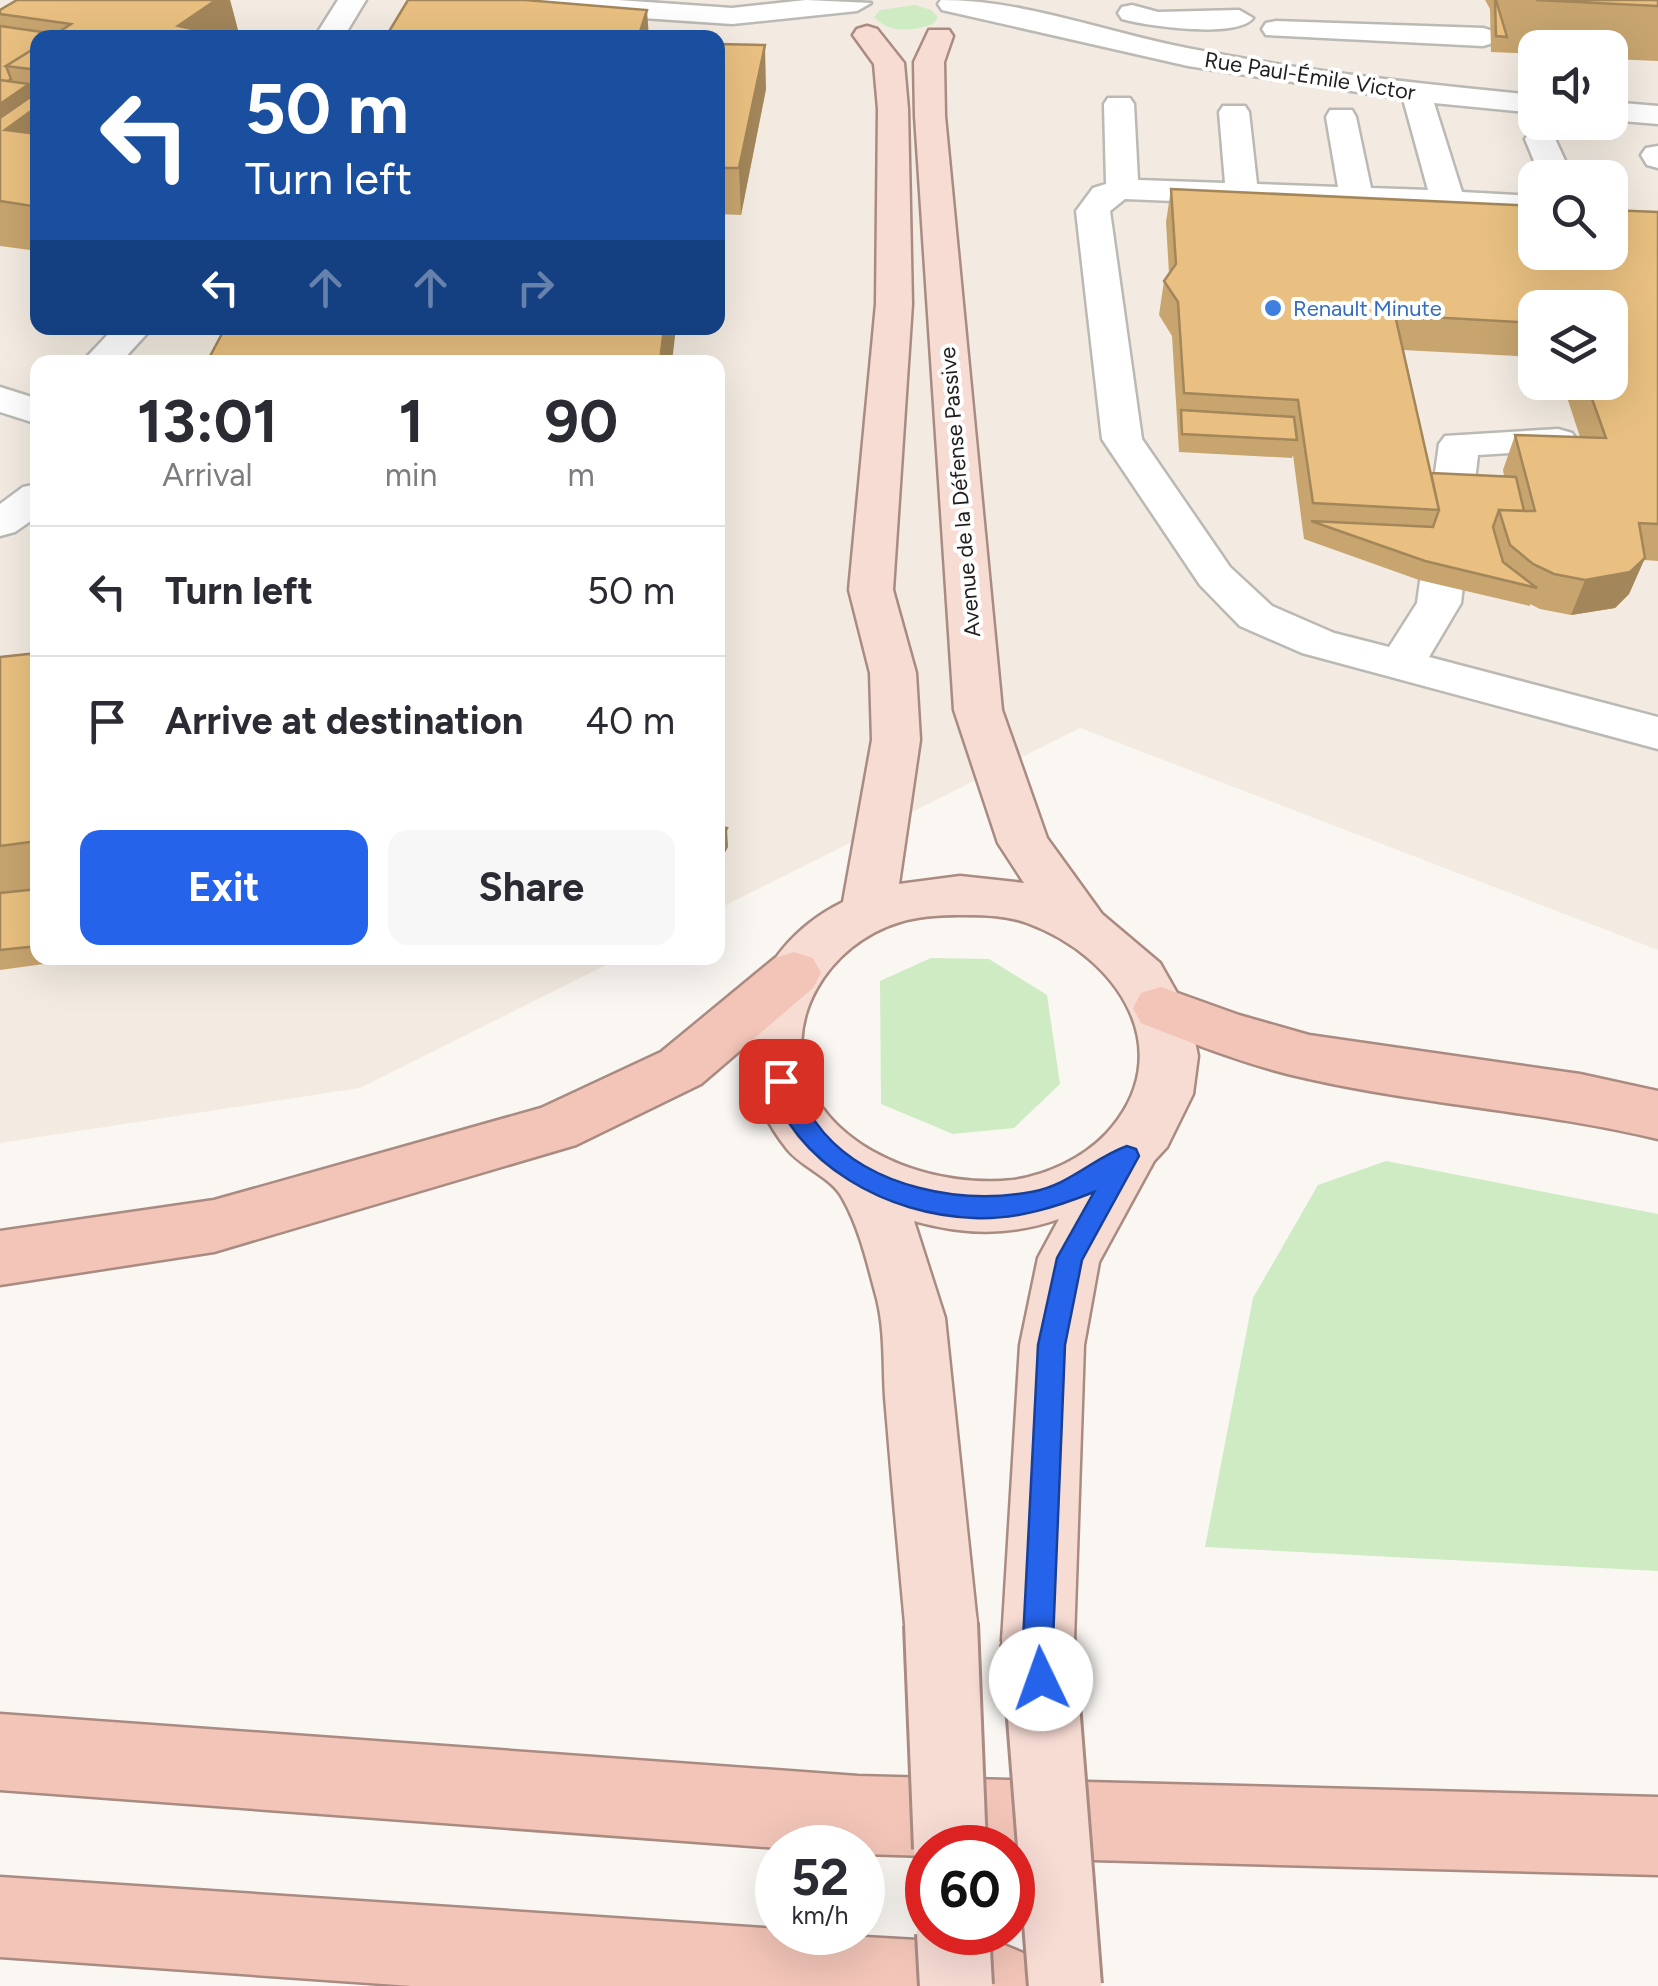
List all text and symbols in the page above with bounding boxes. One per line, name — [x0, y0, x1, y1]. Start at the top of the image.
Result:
map controls — [1518, 30, 1628, 400]
button: sound — [1518, 30, 1628, 140]
street label: Rue Paul-Émile Victor — [1203, 46, 1418, 106]
text: 50 m — [245, 66, 409, 151]
icon: left — [80, 70, 210, 200]
text: Turn left — [245, 151, 412, 205]
button: search — [1518, 160, 1628, 270]
icon: left — [193, 260, 248, 315]
icon: ahead — [298, 260, 353, 315]
icon: ahead — [403, 260, 458, 315]
icon: right — [508, 260, 563, 315]
button: layers — [1518, 290, 1628, 400]
place label: Renault Minute — [1293, 295, 1442, 322]
marker: Renault Minute — [1262, 297, 1284, 319]
street label: Avenue de la Défense Passive — [934, 346, 986, 638]
text: 13:01 — [137, 385, 278, 457]
text: 1 — [398, 385, 424, 457]
text: 90 — [544, 385, 618, 457]
text: Arrival — [162, 456, 253, 494]
text: min — [385, 456, 437, 494]
text: m — [568, 456, 595, 494]
icon: left — [80, 564, 135, 619]
text: Turn left — [165, 568, 313, 614]
text: 50 m — [587, 568, 675, 614]
icon: arrive — [80, 694, 135, 749]
text: Arrive at destination — [165, 698, 523, 744]
text: 40 m — [585, 698, 675, 744]
button: Exit — [80, 830, 368, 945]
button: Share — [388, 830, 675, 945]
pin — [739, 1039, 824, 1124]
icon: arrive — [754, 1054, 809, 1109]
position arrow — [989, 1627, 1093, 1731]
speed limit sign: 60 — [905, 1825, 1035, 1955]
text: 52 — [791, 1847, 849, 1908]
text: km/h — [791, 1900, 849, 1930]

